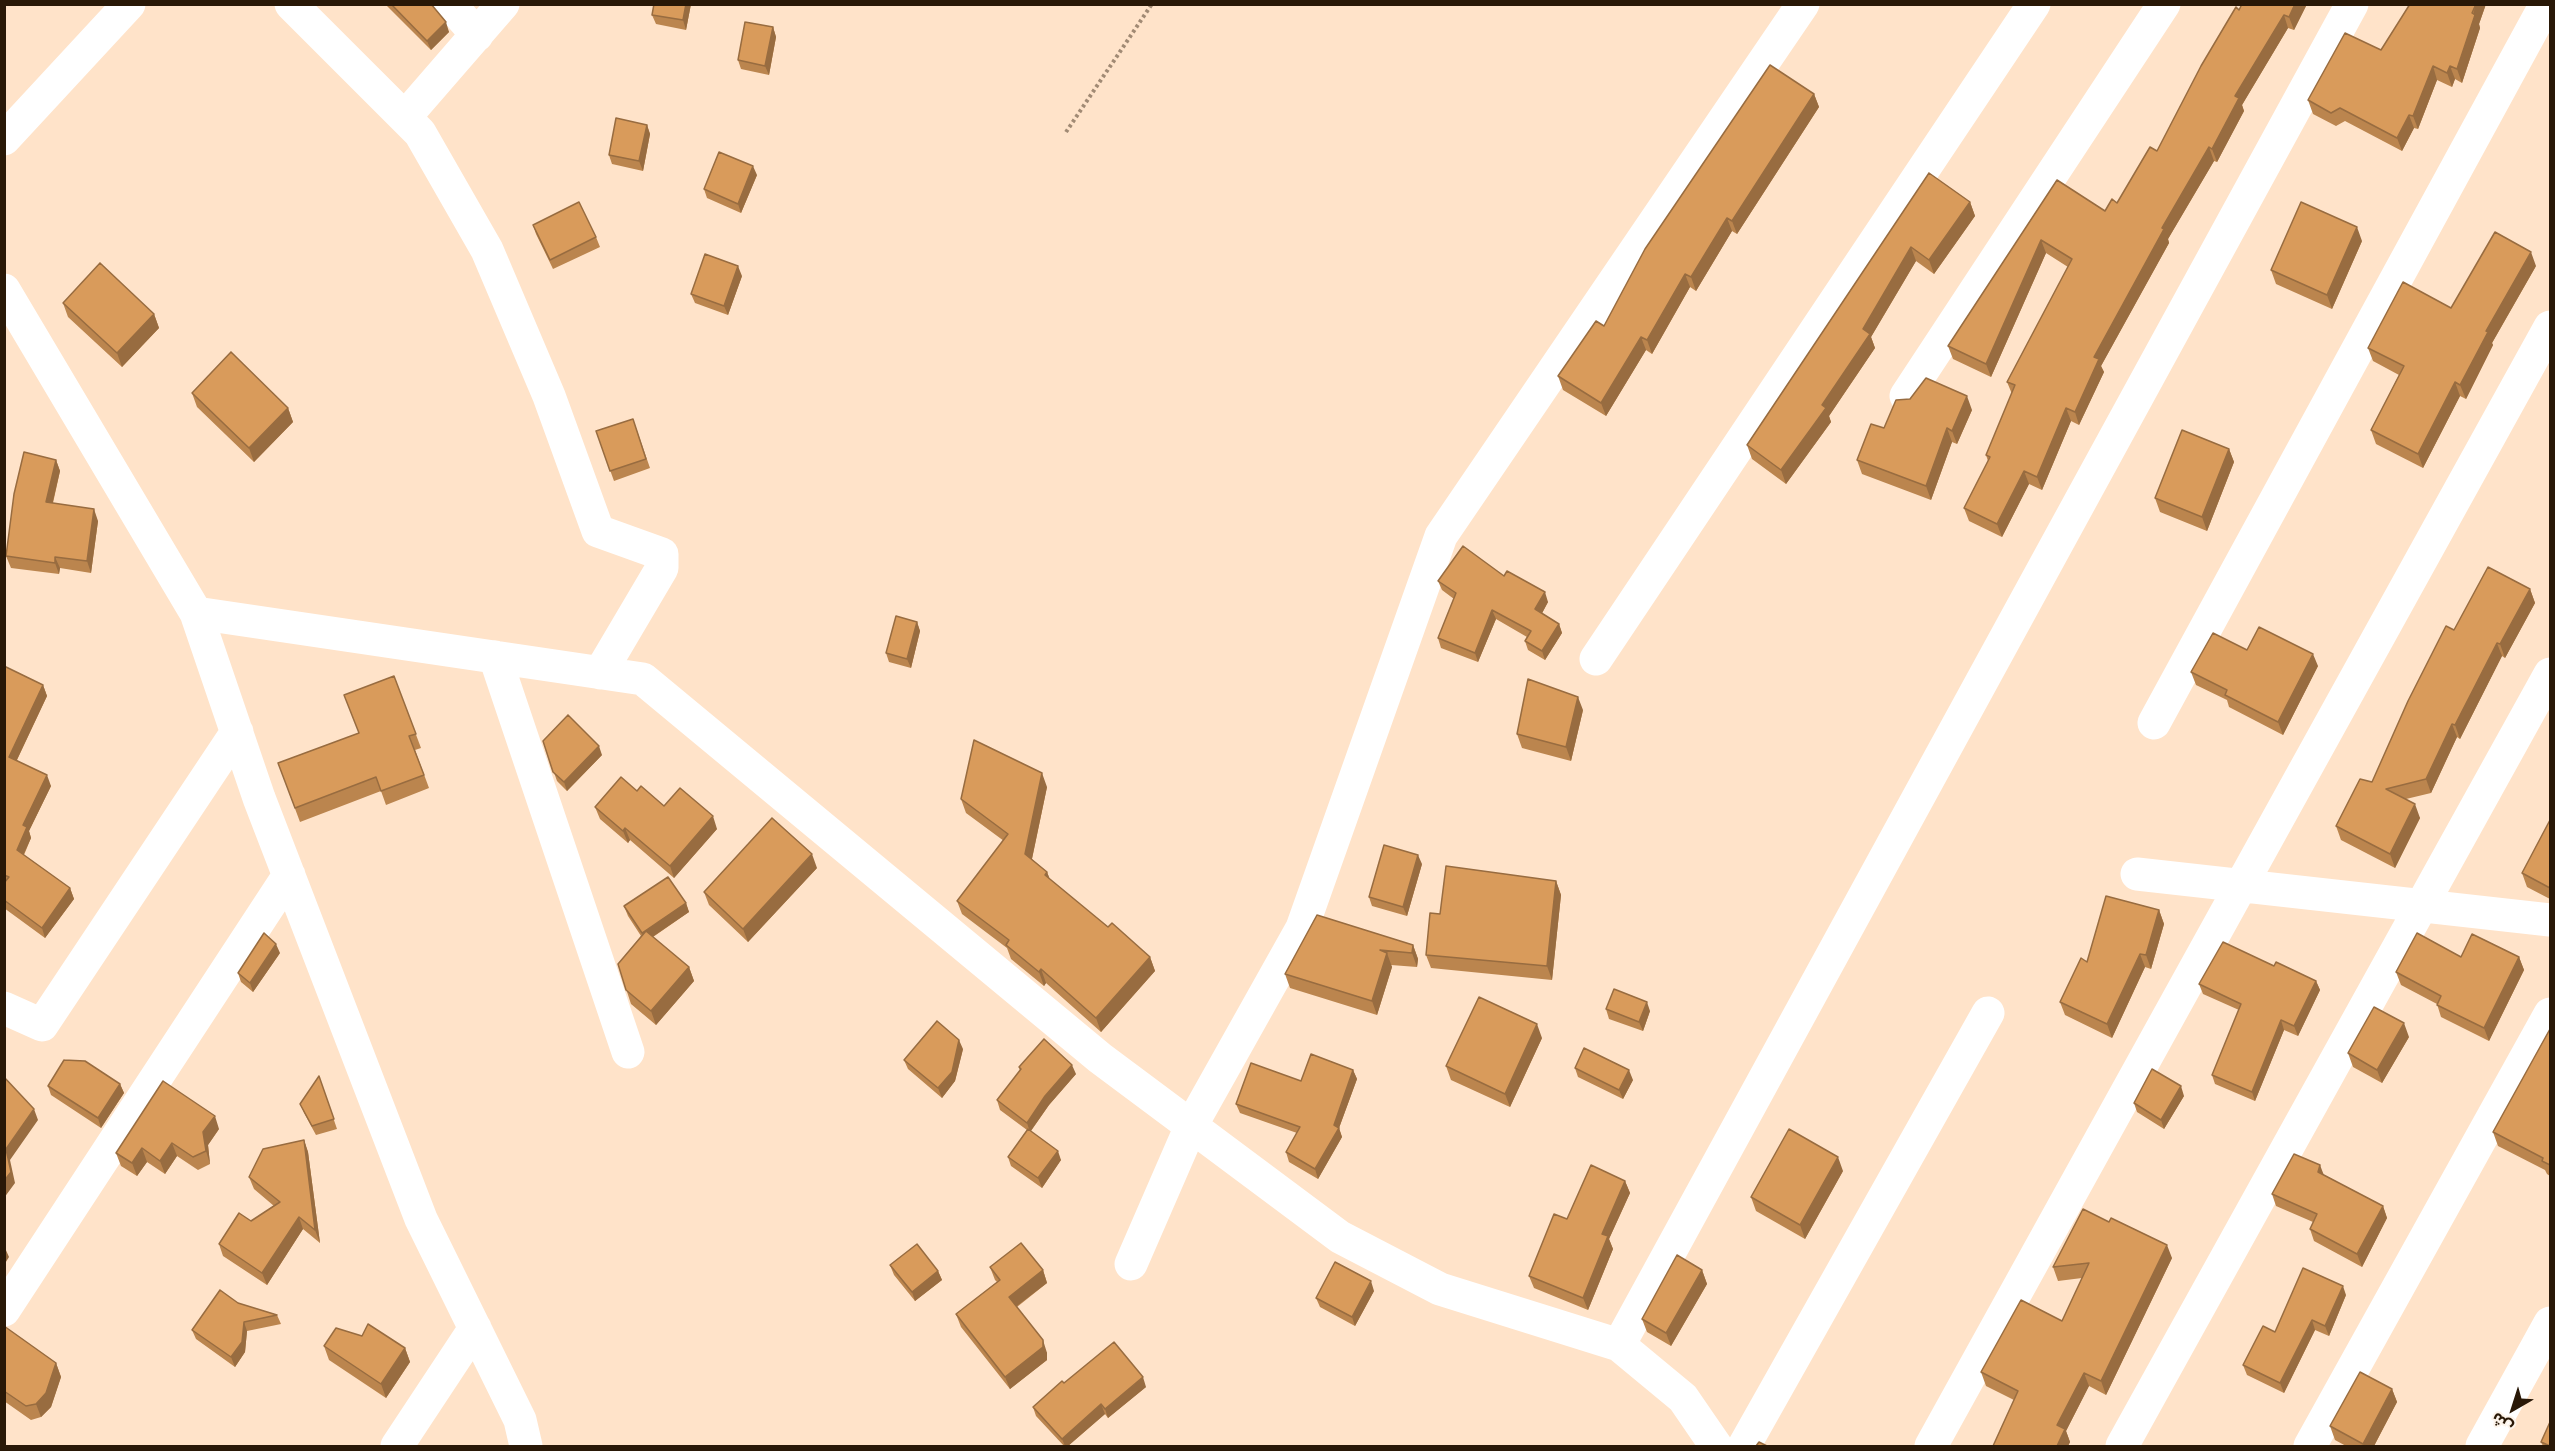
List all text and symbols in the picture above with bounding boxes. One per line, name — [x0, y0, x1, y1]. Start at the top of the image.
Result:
north arrow — [2483, 1379, 2543, 1439]
text: ش — [2487, 1408, 2516, 1438]

